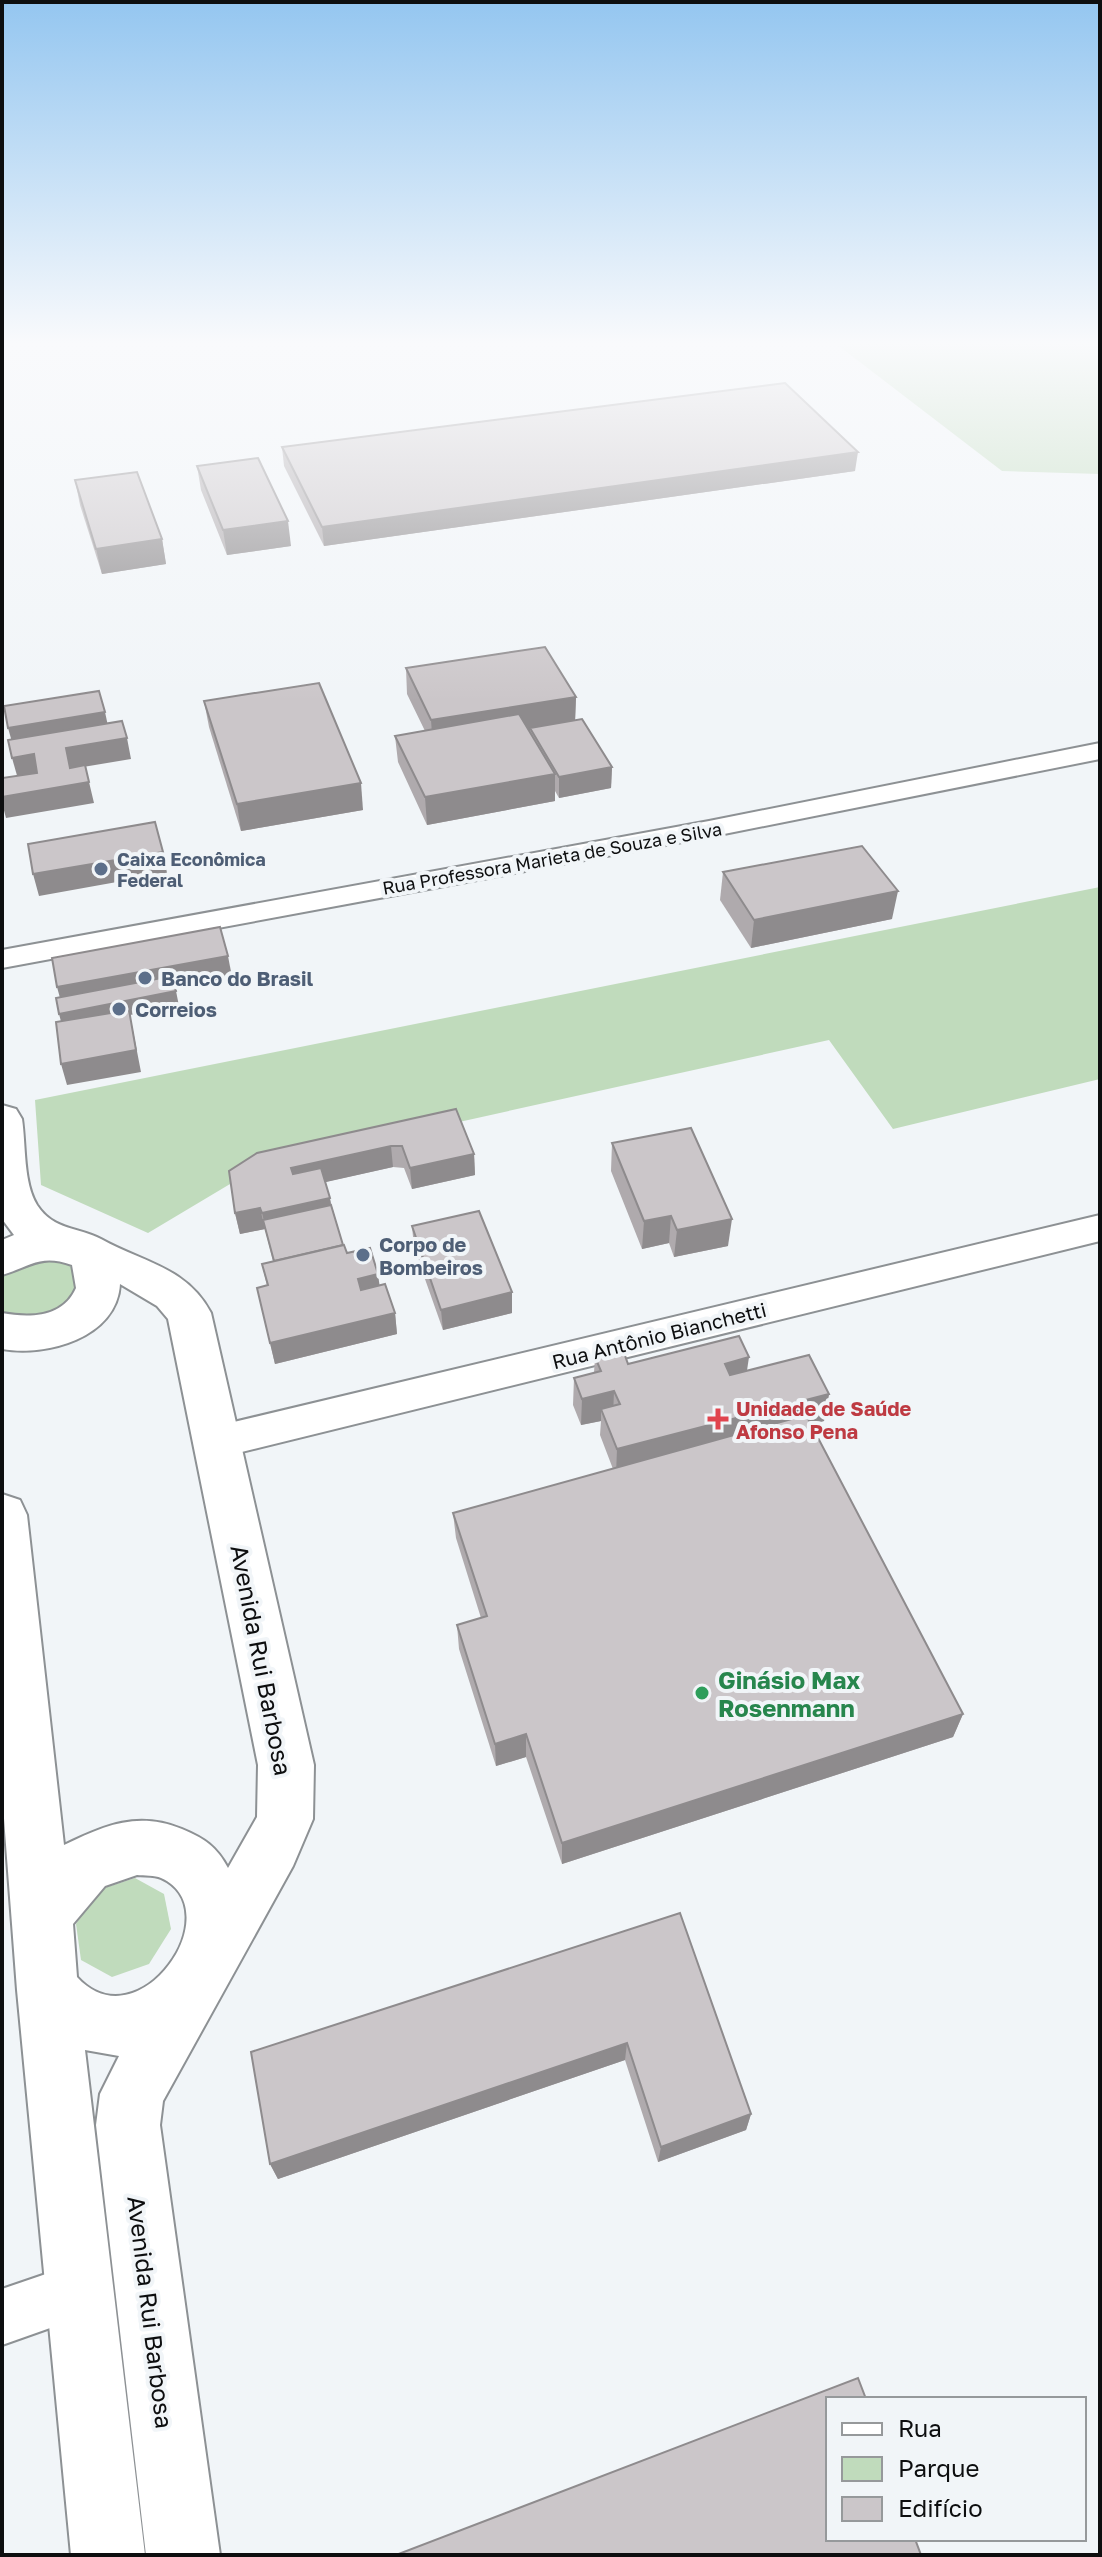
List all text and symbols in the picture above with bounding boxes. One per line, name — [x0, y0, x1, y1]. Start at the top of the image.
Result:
street label: Rua Professora Marieta de Souza e Silva — [381, 817, 723, 899]
place label: Caixa Econômica Federal — [117, 848, 266, 891]
marker: Caixa Econômica Federal — [92, 860, 110, 878]
place label: Banco do Brasil — [161, 966, 313, 990]
marker: Banco do Brasil — [136, 969, 154, 987]
place label: Correios — [135, 997, 217, 1021]
marker: Correios — [110, 1000, 128, 1018]
place label: Corpo de Bombeiros — [379, 1232, 483, 1279]
marker: Corpo de Bombeiros — [354, 1246, 372, 1264]
street label: Rua Antônio Bianchetti — [549, 1297, 769, 1373]
place label: Unidade de Saúde Afonso Pena — [736, 1396, 911, 1443]
marker: Unidade de Saúde Afonso Pena — [707, 1408, 729, 1430]
street label: Avenida Rui Barbosa — [225, 1542, 299, 1778]
place label: Ginásio Max Rosenmann — [718, 1665, 860, 1722]
marker: Ginásio Max Rosenmann — [693, 1684, 711, 1702]
street label: Avenida Rui Barbosa — [122, 2194, 180, 2430]
legend — [826, 2397, 1086, 2541]
text: Rua — [898, 2413, 942, 2442]
text: Parque — [898, 2453, 979, 2482]
text: Edifício — [898, 2493, 983, 2522]

